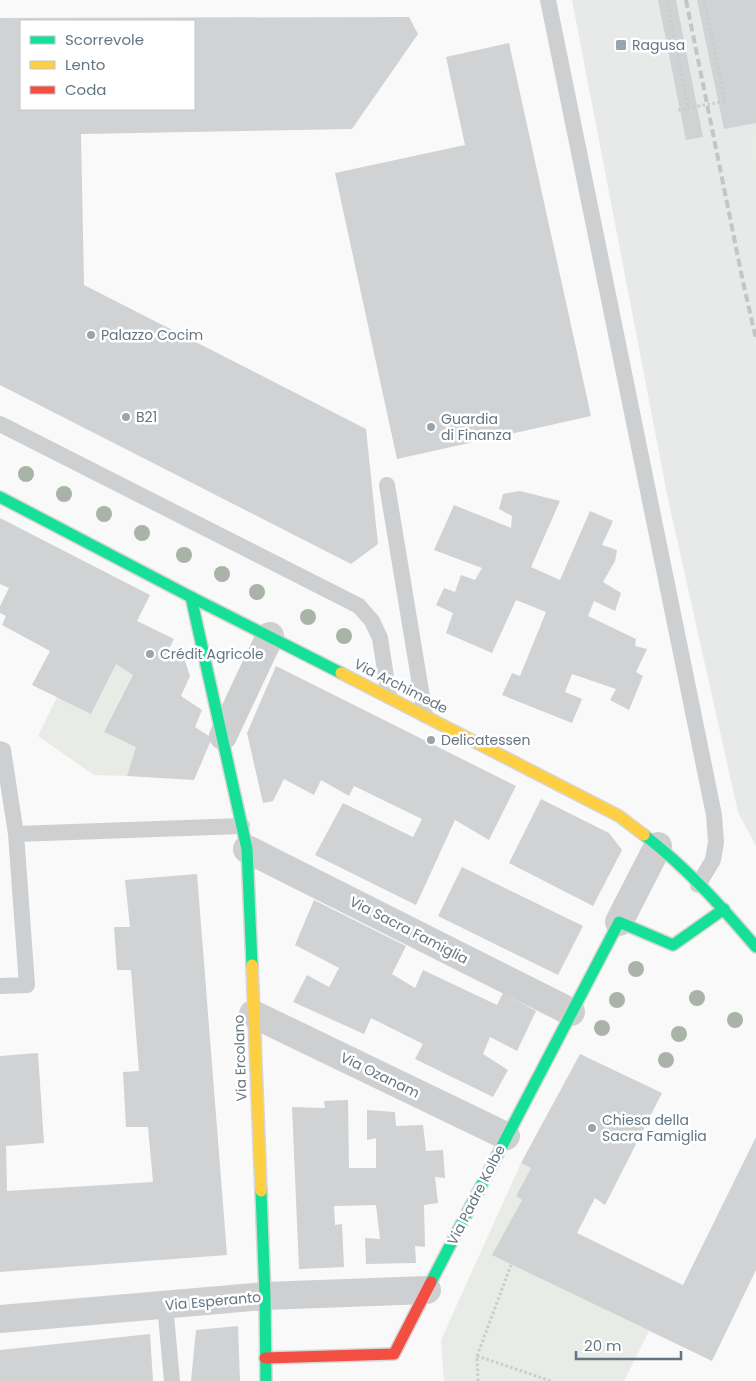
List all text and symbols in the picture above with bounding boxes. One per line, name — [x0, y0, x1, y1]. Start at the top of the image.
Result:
legend — [20, 20, 195, 110]
text: Scorrevole — [65, 29, 144, 50]
place label: Ragusa — [632, 35, 685, 55]
marker: Ragusa — [614, 38, 628, 52]
text: Lento — [65, 54, 105, 75]
text: Coda — [65, 79, 106, 100]
place label: Palazzo Cocim — [101, 325, 203, 345]
marker: Palazzo Cocim — [85, 329, 97, 341]
place label: B21 — [136, 407, 157, 427]
place label: Guardia di Finanza — [441, 409, 511, 445]
marker: B21 — [120, 411, 132, 423]
marker: Guardia di Finanza — [425, 421, 437, 433]
place label: Crédit Agricole — [160, 644, 264, 664]
marker: Crédit Agricole — [144, 648, 156, 660]
street label: Via Archimede — [351, 654, 452, 718]
place label: Delicatessen — [441, 730, 530, 750]
marker: Delicatessen — [425, 734, 437, 746]
street label: Via Sacra Famiglia — [346, 891, 472, 969]
street label: Via Ercolano — [228, 1014, 252, 1102]
street label: Via Ozanam — [337, 1047, 423, 1103]
place label: Chiesa della Sacra Famiglia — [602, 1110, 707, 1146]
marker: Chiesa della Sacra Famiglia — [586, 1122, 598, 1134]
street label: Via Padre Kolbe — [442, 1141, 510, 1248]
street label: Via Esperanto — [164, 1287, 262, 1315]
scale bar — [576, 1328, 681, 1360]
text: 20 m — [584, 1335, 622, 1356]

